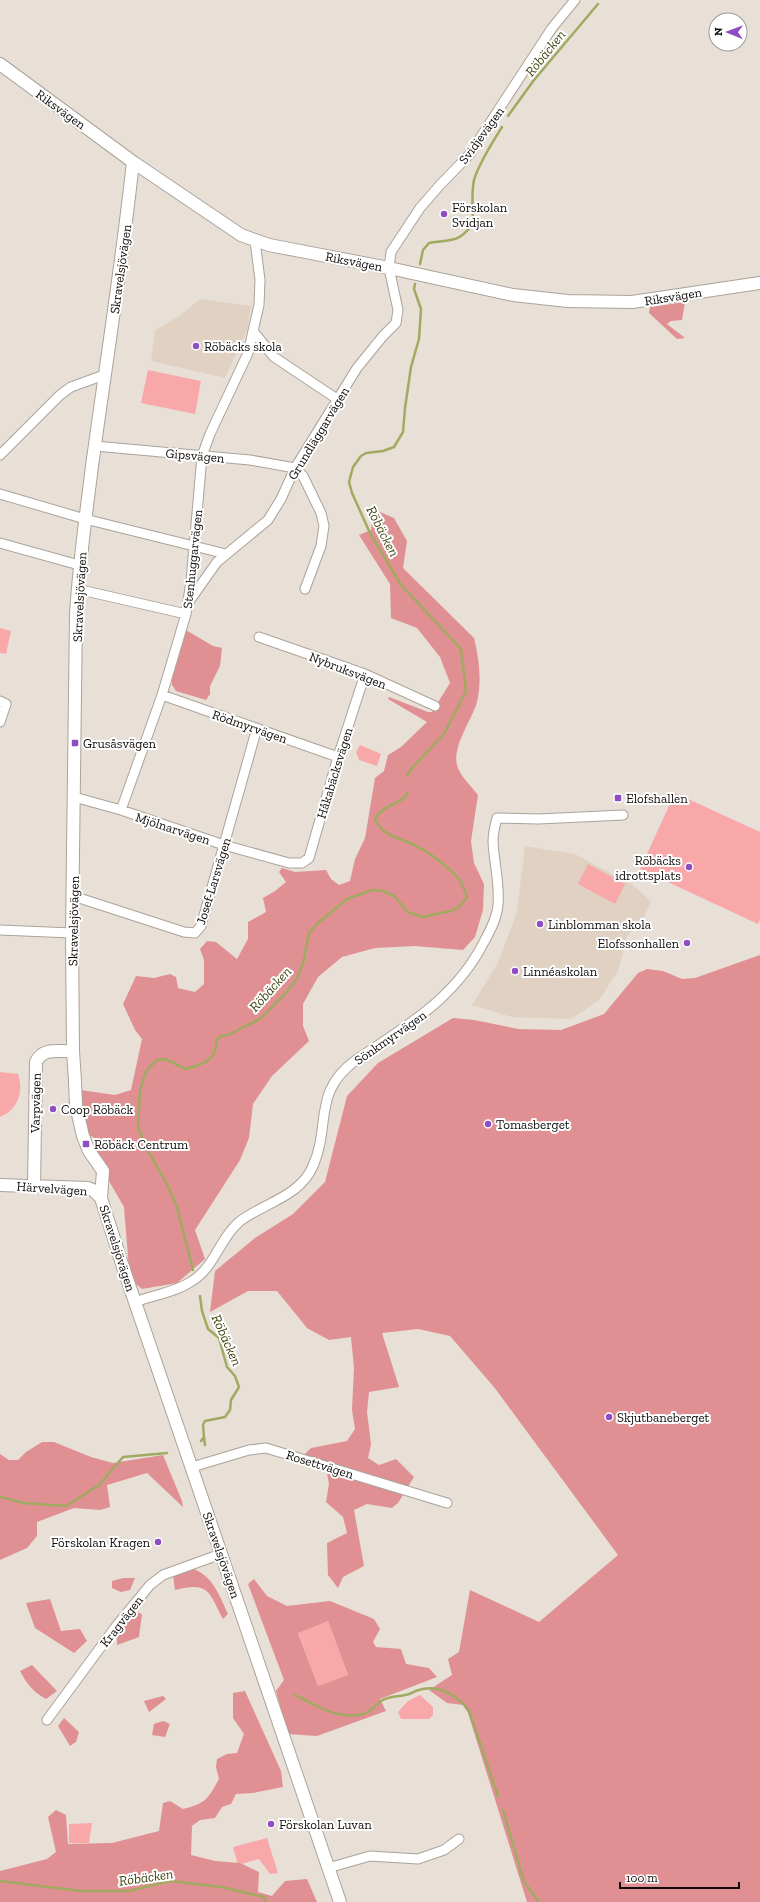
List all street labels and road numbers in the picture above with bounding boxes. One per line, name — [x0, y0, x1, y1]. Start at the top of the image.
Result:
street label: Riksvägen — [33, 86, 89, 133]
street label: Svidjevägen — [456, 103, 508, 167]
street label: Skravelsjövägen — [107, 223, 135, 315]
street label: Riksvägen — [324, 249, 384, 274]
street label: Riksvägen — [643, 284, 703, 308]
street label: Grundläggarvägen — [285, 384, 352, 482]
street label: Gipsvägen — [165, 445, 226, 466]
street label: Stenhuggarvägen — [180, 508, 205, 609]
street label: Skravelsjövägen — [70, 551, 90, 642]
street label: Nybruksvägen — [307, 649, 389, 692]
street label: Rödmyrvägen — [210, 707, 290, 746]
street label: Håkabäcksvägen — [314, 725, 356, 820]
street label: Mjölnarvägen — [133, 809, 213, 849]
street label: Josef-Larsvägen — [193, 835, 234, 926]
street label: Skravelsjövägen — [65, 875, 83, 966]
street label: Sönkmyrvägen — [351, 1007, 430, 1068]
street label: Varpvägen — [27, 1072, 44, 1134]
street label: Härvelvägen — [16, 1179, 88, 1198]
street label: Skravelsjövägen — [96, 1203, 139, 1294]
street label: Rosettvägen — [284, 1447, 356, 1482]
street label: Skravelsjövägen — [199, 1510, 243, 1601]
street label: Kragvägen — [97, 1592, 146, 1650]

